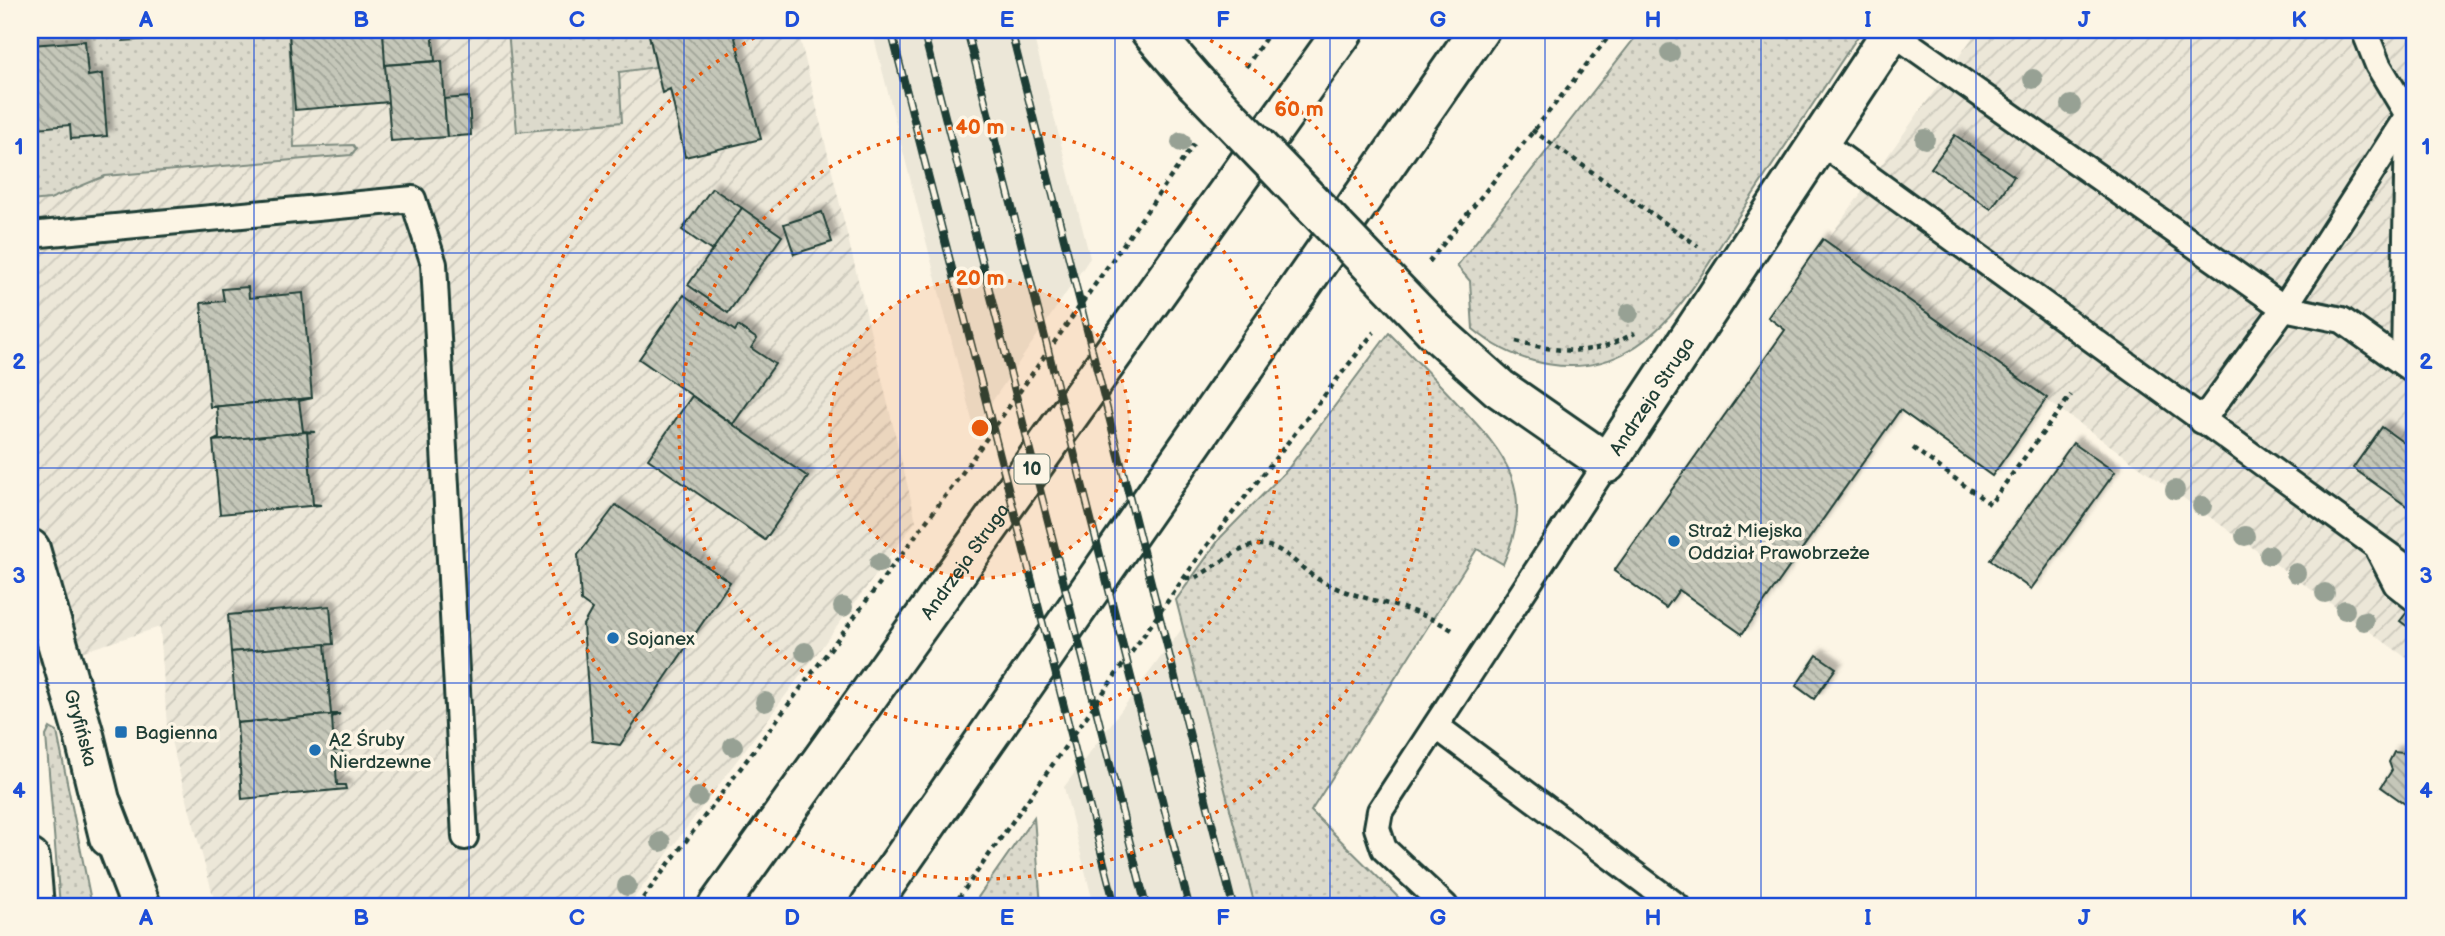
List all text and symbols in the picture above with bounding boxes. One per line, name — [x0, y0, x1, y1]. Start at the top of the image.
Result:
text: A — [138, 6, 154, 34]
text: B — [353, 6, 369, 34]
text: C — [569, 6, 585, 34]
text: D — [784, 6, 800, 34]
text: E — [1000, 6, 1015, 34]
text: F — [1216, 6, 1230, 34]
text: G — [1430, 6, 1447, 34]
text: H — [1644, 6, 1662, 34]
text: I — [1864, 6, 1872, 34]
text: J — [2078, 6, 2091, 34]
text: K — [2291, 6, 2307, 34]
text: 60 m — [1274, 97, 1324, 122]
text: 40 m — [955, 115, 1005, 140]
text: 1 — [14, 133, 24, 161]
text: 1 — [2421, 133, 2431, 161]
text: 20 m — [956, 266, 1004, 291]
street label: Andrzeja Struga — [1605, 333, 1700, 460]
text: 2 — [12, 348, 26, 376]
text: 2 — [2419, 348, 2433, 376]
centre of rings — [968, 416, 992, 440]
road number: 10 — [1014, 454, 1050, 484]
street label: Andrzeja Struga — [917, 499, 1015, 624]
place label: Straż Miejska Oddział Prawobrzeże — [1688, 520, 1870, 565]
marker: Straż Miejska Oddział Prawobrzeże — [1666, 533, 1682, 549]
text: 3 — [12, 562, 26, 590]
text: 3 — [2419, 562, 2433, 590]
place label: Sojanex — [627, 628, 695, 651]
marker: Sojanex — [605, 630, 621, 646]
street label: Gryfińska — [58, 687, 101, 769]
place label: Bagienna — [135, 722, 218, 745]
marker: Bagienna — [113, 724, 129, 740]
place label: A2 Śruby Nierdzewne — [329, 728, 431, 774]
marker: A2 Śruby Nierdzewne — [307, 742, 323, 758]
text: 4 — [12, 777, 26, 805]
text: 4 — [2419, 777, 2433, 805]
text: A — [138, 904, 154, 932]
text: B — [353, 904, 369, 932]
text: C — [569, 904, 585, 932]
text: D — [784, 904, 800, 932]
text: E — [1000, 904, 1015, 932]
text: F — [1216, 904, 1230, 932]
text: G — [1430, 904, 1447, 932]
text: H — [1644, 904, 1662, 932]
text: I — [1864, 904, 1872, 932]
text: J — [2078, 904, 2091, 932]
text: K — [2291, 904, 2307, 932]

